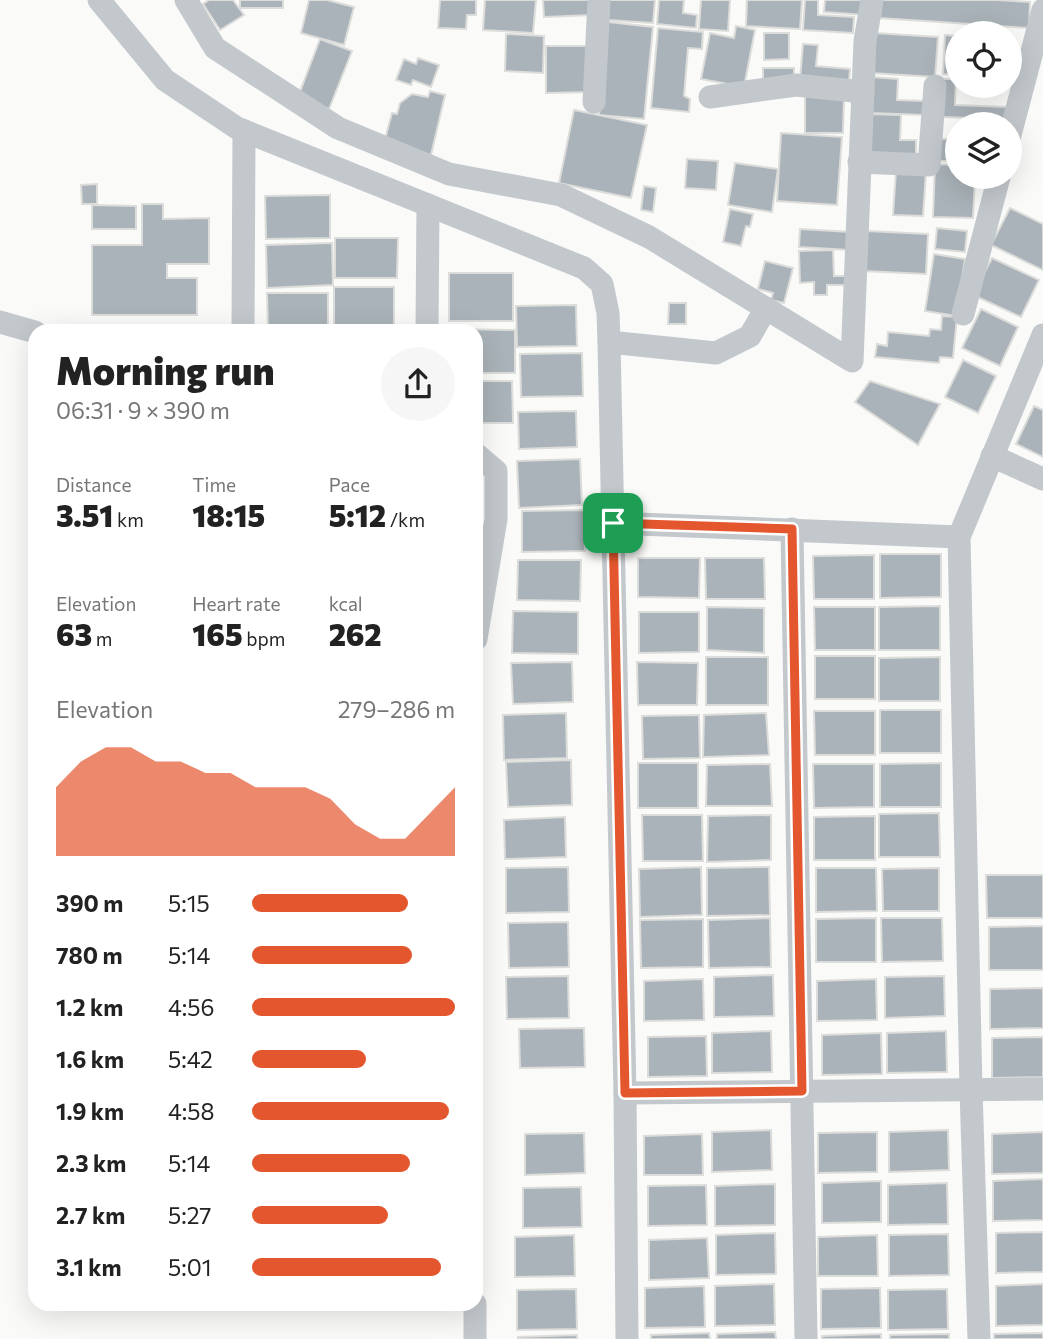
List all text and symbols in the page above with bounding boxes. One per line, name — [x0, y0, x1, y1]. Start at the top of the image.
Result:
map controls — [945, 21, 1022, 189]
button: locate — [945, 21, 1022, 98]
button: layers — [945, 112, 1022, 189]
text: Morning run — [56, 346, 275, 393]
button: share — [381, 347, 455, 421]
text: 06:31 · 9 × 390 m — [56, 396, 230, 424]
text: Distance — [56, 473, 132, 496]
text: Time — [192, 473, 236, 496]
text: Pace — [329, 473, 370, 496]
pin — [583, 493, 643, 553]
text: 3.51 — [56, 496, 113, 533]
text: 18:15 — [192, 496, 265, 533]
text: 5:12 — [329, 496, 386, 533]
icon: arrive — [594, 504, 632, 542]
text: km — [113, 508, 144, 531]
text: /km — [386, 508, 425, 531]
text: Elevation — [56, 592, 136, 615]
text: Heart rate — [192, 592, 281, 615]
text: kcal — [329, 592, 363, 615]
text: 63 — [56, 615, 92, 652]
text: 165 — [192, 615, 243, 652]
text: 262 — [329, 615, 382, 652]
text: m — [92, 627, 112, 650]
text: bpm — [243, 627, 285, 650]
text: Elevation — [56, 695, 153, 723]
text: 279–286 m — [338, 695, 455, 723]
text: 390 m — [56, 889, 123, 917]
text: 5:15 — [168, 889, 210, 917]
text: 780 m — [56, 941, 122, 969]
text: 5:14 — [168, 941, 210, 969]
text: 1.2 km — [56, 993, 123, 1021]
text: 4:56 — [168, 993, 214, 1021]
text: 1.6 km — [56, 1045, 124, 1073]
text: 5:42 — [168, 1045, 213, 1073]
text: 1.9 km — [56, 1097, 124, 1125]
text: 4:58 — [168, 1097, 214, 1125]
text: 2.3 km — [56, 1149, 126, 1177]
text: 5:14 — [168, 1149, 210, 1177]
text: 2.7 km — [56, 1201, 125, 1229]
text: 5:27 — [168, 1201, 211, 1229]
text: 3.1 km — [56, 1253, 122, 1281]
text: 5:01 — [168, 1253, 211, 1281]

